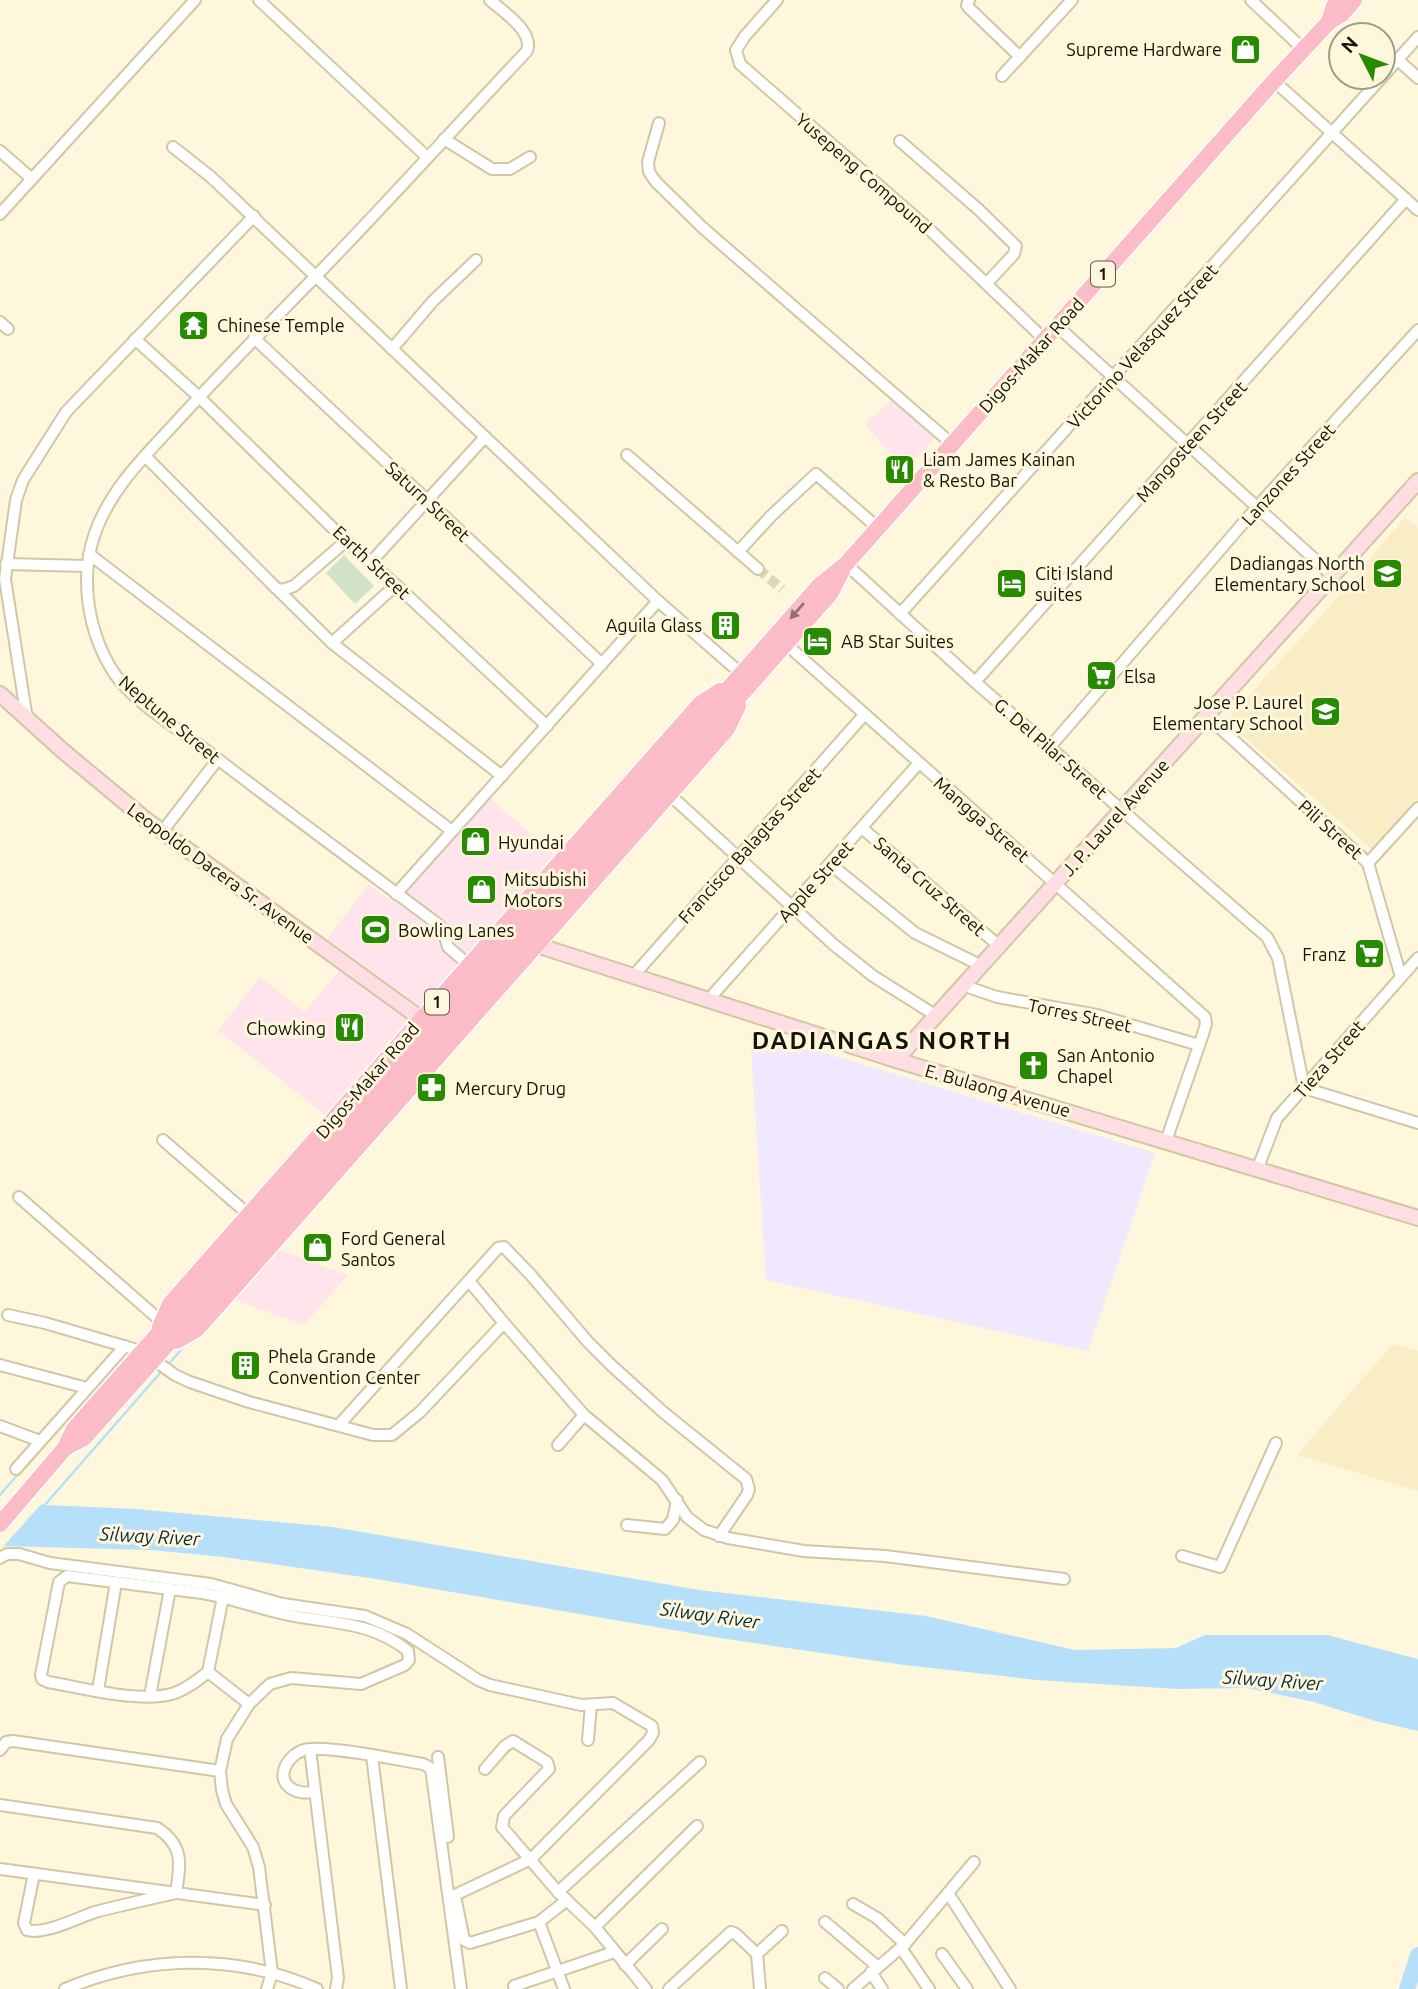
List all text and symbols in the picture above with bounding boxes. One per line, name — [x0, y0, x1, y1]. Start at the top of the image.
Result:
north arrow — [1327, 21, 1397, 91]
shop icon: Supreme Hardware — [1228, 32, 1262, 66]
text: N — [1336, 32, 1362, 57]
place label: Supreme Hardware — [1066, 39, 1222, 59]
street label: Yusepeng Compound — [792, 109, 936, 237]
street label: Victorino Velasquez Street — [1063, 260, 1221, 432]
road number: 1 — [1091, 262, 1115, 286]
street label: Digos-Makar Road — [975, 294, 1087, 416]
temple icon: Chinese Temple — [177, 308, 211, 342]
place label: Chinese Temple — [217, 315, 345, 335]
street label: Mangosteen Street — [1132, 377, 1250, 505]
street label: Lanzones Street — [1237, 419, 1339, 529]
place label: Liam James Kainan & Resto Bar — [923, 449, 1075, 490]
restaurant icon: Liam James Kainan & Resto Bar — [883, 452, 917, 486]
street label: Saturn Street — [382, 457, 474, 545]
street label: Earth Street — [329, 521, 415, 603]
place label: Dadiangas North Elementary School — [1214, 553, 1365, 594]
school or university icon: Dadiangas North Elementary School — [1371, 556, 1405, 590]
place label: Citi Island suites — [1035, 563, 1113, 604]
hotel icon: Citi Island suites — [995, 566, 1029, 600]
one-way arrow — [790, 603, 805, 620]
building icon: Aguila Glass — [708, 608, 742, 642]
place label: Aguila Glass — [606, 615, 702, 635]
hotel icon: AB Star Suites — [801, 624, 835, 658]
place label: AB Star Suites — [841, 631, 954, 651]
supermarket icon: Elsa — [1084, 659, 1118, 693]
place label: Elsa — [1124, 666, 1156, 686]
street label: Neptune Street — [116, 671, 224, 767]
place label: Jose P. Laurel Elementary School — [1152, 692, 1303, 733]
street label: G. Del Pilar Street — [991, 694, 1111, 802]
school or university icon: Jose P. Laurel Elementary School — [1309, 695, 1343, 729]
street label: J. P. Laurel Avenue — [1057, 754, 1173, 880]
street label: Francisco Balagtas Street — [674, 763, 824, 927]
street label: Mangga Street — [930, 772, 1034, 866]
street label: Pili Street — [1295, 795, 1367, 863]
street label: Leopoldo Dacera Sr. Avenue — [124, 799, 318, 947]
shop icon: Hyundai — [458, 825, 492, 859]
place label: Hyundai — [498, 832, 564, 852]
street label: Santa Cruz Street — [871, 832, 989, 940]
street label: Apple Street — [774, 836, 856, 926]
place label: Mitsubishi Motors — [504, 869, 587, 910]
shop icon: Mitsubishi Motors — [464, 872, 498, 906]
sports icon: Bowling Lanes — [358, 913, 392, 947]
place label: Bowling Lanes — [398, 920, 514, 940]
supermarket icon: Franz — [1352, 937, 1386, 971]
place label: Franz — [1302, 944, 1346, 964]
road number: 1 — [425, 990, 449, 1014]
street label: Torres Street — [1026, 994, 1134, 1036]
restaurant icon: Chowking — [332, 1011, 366, 1045]
street label: Tieza Street — [1290, 1016, 1368, 1102]
place label: Chowking — [246, 1018, 326, 1038]
street label: Digos-Makar Road — [311, 1018, 423, 1142]
district label: DADIANGAS NORTH — [752, 1027, 1012, 1054]
place label: San Antonio Chapel — [1057, 1045, 1155, 1086]
church icon: San Antonio Chapel — [1017, 1048, 1051, 1082]
street label: E. Bulaong Avenue — [923, 1060, 1073, 1120]
pharmacy icon: Mercury Drug — [415, 1071, 449, 1105]
place label: Mercury Drug — [455, 1078, 566, 1098]
place label: Ford General Santos — [341, 1228, 446, 1269]
shop icon: Ford General Santos — [301, 1231, 335, 1265]
place label: Phela Grande Convention Center — [268, 1346, 420, 1387]
building icon: Phela Grande Convention Center — [228, 1349, 262, 1383]
water label: Silway River — [98, 1522, 201, 1550]
water label: Silway River — [658, 1597, 762, 1633]
water label: Silway River — [1221, 1665, 1324, 1695]

